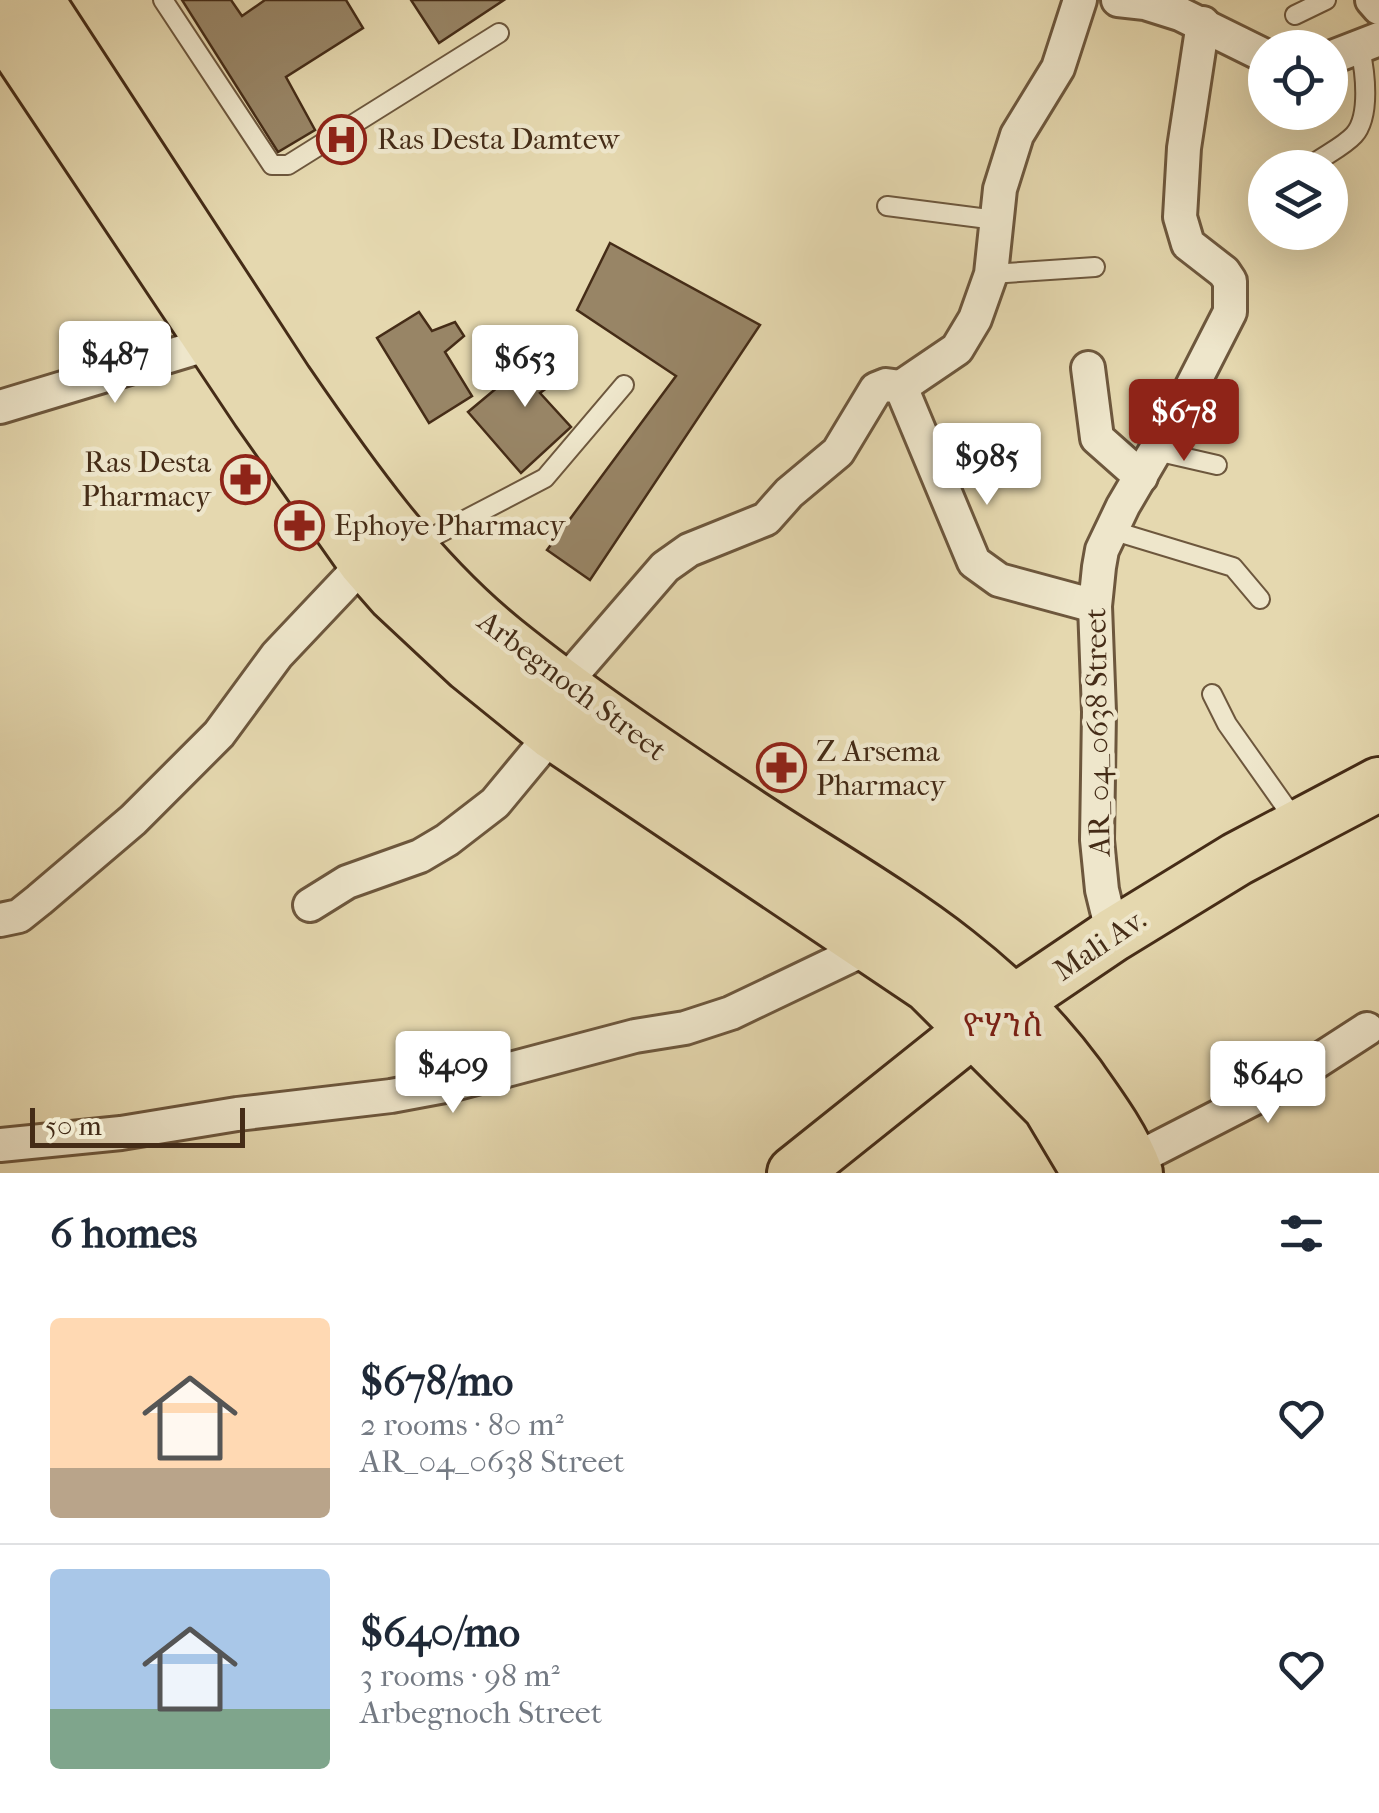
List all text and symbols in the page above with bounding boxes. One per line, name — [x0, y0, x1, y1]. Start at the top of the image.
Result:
map controls — [1248, 30, 1348, 250]
button: locate — [1248, 30, 1348, 130]
hospital icon: Ras Desta Damtew — [316, 113, 368, 165]
place label: Ras Desta Damtew — [377, 122, 620, 157]
button: layers — [1248, 150, 1348, 250]
pin: $487 — [56, 321, 174, 406]
pin: $653 — [466, 325, 584, 410]
text: $487 — [81, 335, 149, 372]
text: $653 — [494, 339, 556, 376]
pin: $678 — [1125, 379, 1243, 464]
text: $678 — [1151, 393, 1217, 430]
pin: $985 — [928, 423, 1046, 508]
text: $985 — [955, 437, 1019, 474]
place label: Ras Desta Pharmacy — [82, 445, 212, 514]
pharmacy icon: Ras Desta Pharmacy — [220, 453, 272, 505]
pharmacy icon: Ephoye Pharmacy — [273, 499, 325, 551]
place label: Ephoye Pharmacy — [334, 508, 566, 543]
street label: Arbegnoch Street — [470, 603, 673, 768]
street label: AR_04_0638 Street — [1078, 607, 1118, 857]
place label: Z Arsema Pharmacy — [816, 734, 946, 803]
pharmacy icon: Z Arsema Pharmacy — [755, 742, 807, 794]
street label: Mali Av. — [1047, 902, 1153, 988]
district label: ዮሃንስ — [963, 1007, 1043, 1044]
pin: $409 — [394, 1031, 512, 1116]
pin: $640 — [1209, 1041, 1327, 1126]
text: $409 — [418, 1045, 488, 1082]
text: $640 — [1232, 1055, 1304, 1092]
scale bar — [30, 1103, 245, 1148]
text: 50 m — [45, 1109, 102, 1142]
icon: filters — [1274, 1206, 1329, 1261]
text: 6 homes — [50, 1209, 197, 1258]
text: $678/mo — [360, 1357, 513, 1406]
icon: home — [130, 1358, 250, 1478]
icon: heart — [1274, 1391, 1329, 1446]
text: 2 rooms · 80 m² — [360, 1406, 564, 1443]
text: AR_04_0638 Street — [360, 1443, 625, 1480]
text: $640/mo — [360, 1608, 520, 1657]
icon: home — [130, 1609, 250, 1729]
icon: heart — [1274, 1642, 1329, 1697]
text: 3 rooms · 98 m² — [360, 1657, 560, 1694]
text: Arbegnoch Street — [360, 1694, 602, 1731]

